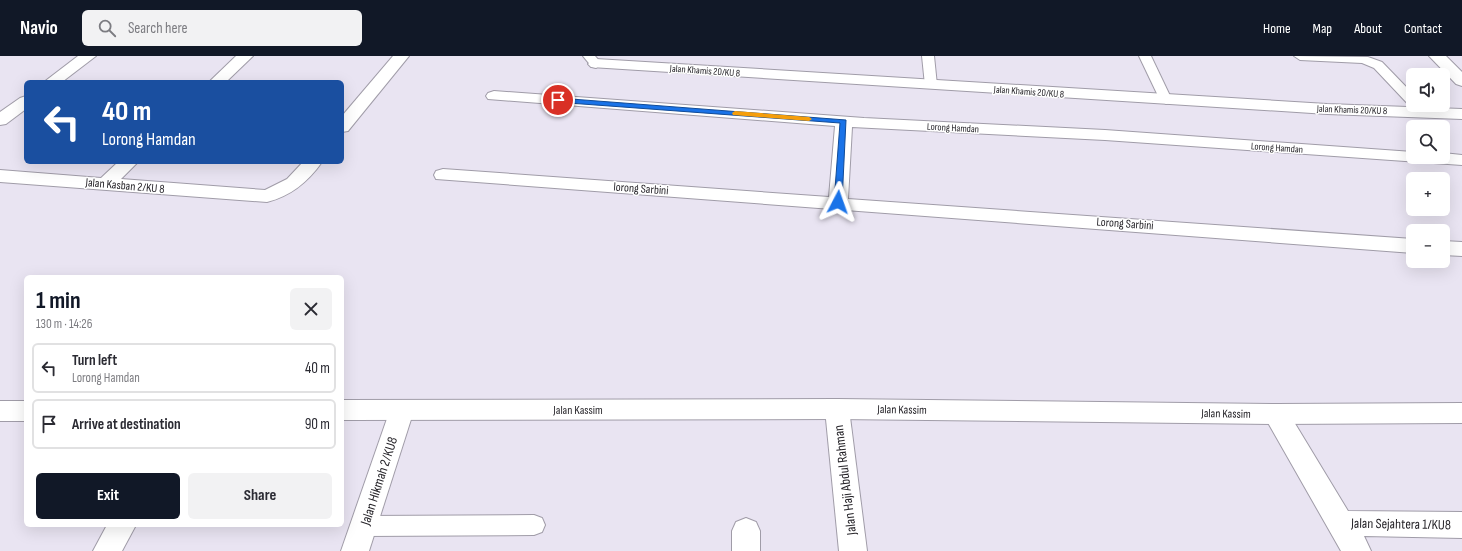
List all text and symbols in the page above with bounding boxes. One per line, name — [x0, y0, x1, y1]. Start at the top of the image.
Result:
search box — [82, 10, 362, 46]
text: Navio — [20, 17, 58, 40]
icon: search — [96, 17, 118, 39]
text: Search here — [128, 19, 188, 38]
text: Home — [1263, 20, 1291, 37]
text: Map — [1313, 20, 1332, 37]
text: About — [1354, 20, 1382, 37]
text: Contact — [1404, 20, 1442, 37]
street label: Jalan Khamis 20/KU 8 — [668, 62, 741, 79]
map controls — [1406, 68, 1450, 268]
button: sound — [1406, 68, 1450, 112]
pin — [541, 83, 575, 117]
street label: Jalan Khamis 20/KU 8 — [992, 83, 1065, 100]
icon: arrive — [547, 89, 569, 111]
text: 40 m — [102, 95, 151, 128]
icon: left — [36, 96, 88, 148]
street label: Jalan Khamis 20/KU 8 — [1316, 103, 1387, 117]
button: search — [1406, 120, 1450, 164]
street label: Lorong Hamdan — [927, 121, 979, 135]
text: Lorong Hamdan — [102, 129, 196, 150]
street label: Lorong Hamdan — [1251, 140, 1303, 156]
button: + — [1406, 172, 1450, 216]
street label: Jalan Kasban 2/KU 8 — [84, 175, 165, 197]
street label: lorong Sarbini — [613, 180, 669, 198]
position arrow — [817, 181, 859, 223]
street label: Lorong Sarbini — [1096, 215, 1154, 233]
button: − — [1406, 224, 1450, 268]
text: 1 min — [36, 286, 81, 315]
button: close — [290, 288, 332, 330]
text: 130 m · 14:26 — [36, 316, 92, 332]
text: Turn left — [72, 351, 117, 370]
icon: left — [38, 357, 60, 379]
text: 40 m — [305, 359, 330, 378]
text: Lorong Hamdan — [72, 370, 140, 386]
street label: Jalan Kassim — [876, 402, 927, 418]
street label: Jalan Kassim — [552, 403, 603, 418]
street label: Jalan Kassim — [1200, 406, 1251, 422]
icon: arrive — [38, 413, 60, 435]
text: Arrive at destination — [72, 415, 181, 434]
text: 90 m — [305, 415, 330, 434]
street label: Jalan Haji Abdul Rahman — [830, 424, 860, 537]
street label: Jalan Hikmah 2/KU8 — [356, 435, 401, 528]
button: Exit — [36, 473, 180, 519]
button: Share — [188, 473, 332, 519]
street label: Jalan Sejahtera 1/KU8 — [1350, 515, 1451, 533]

